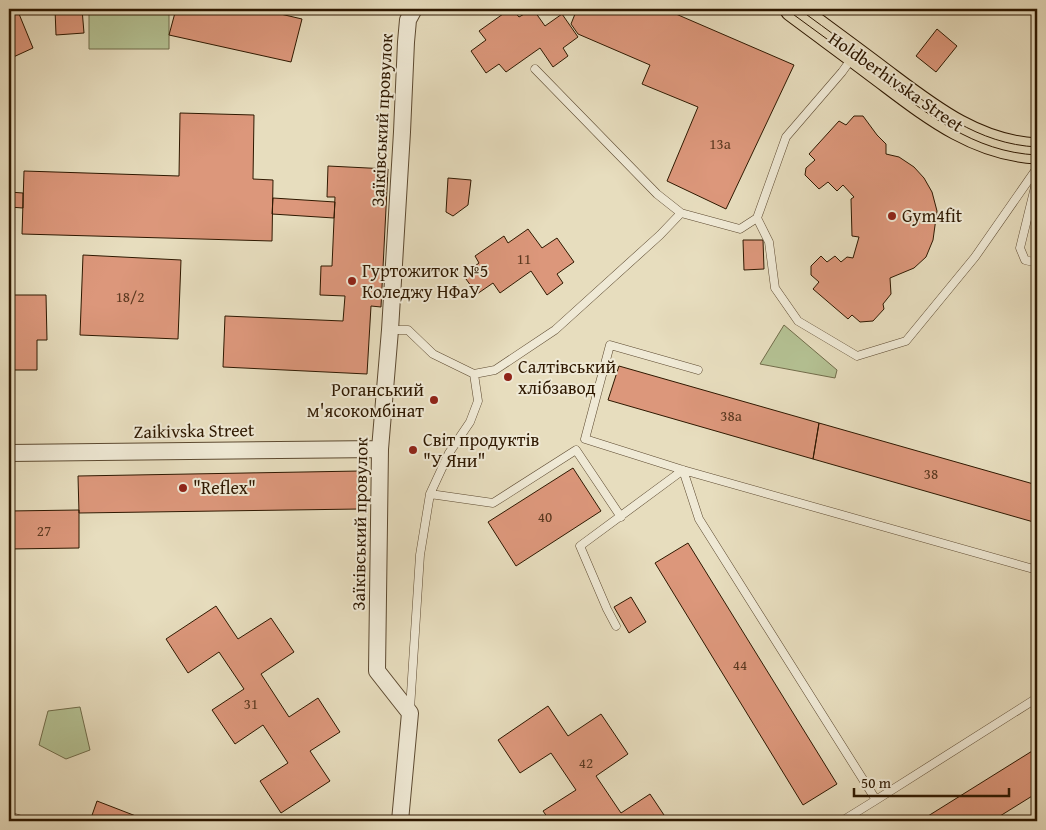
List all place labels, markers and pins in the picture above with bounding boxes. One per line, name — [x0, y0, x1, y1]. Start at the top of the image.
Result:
place label: Gym4fit — [902, 202, 963, 229]
marker: Gym4fit — [886, 210, 898, 222]
place label: Гуртожиток №5 Коледжу НФаУ — [362, 257, 488, 305]
marker: Гуртожиток №5 Коледжу НФаУ — [346, 275, 358, 287]
place label: Салтівський хлібзавод — [518, 353, 616, 401]
marker: Салтівський хлібзавод — [502, 371, 514, 383]
place label: Роганський м'ясокомбінат — [307, 376, 424, 424]
marker: Роганський м'ясокомбінат — [428, 394, 440, 406]
place label: Світ продуктів "У Яни" — [423, 426, 539, 474]
marker: Світ продуктів "У Яни" — [407, 444, 419, 456]
place label: "Reflex" — [193, 474, 256, 501]
marker: "Reflex" — [177, 482, 189, 494]

